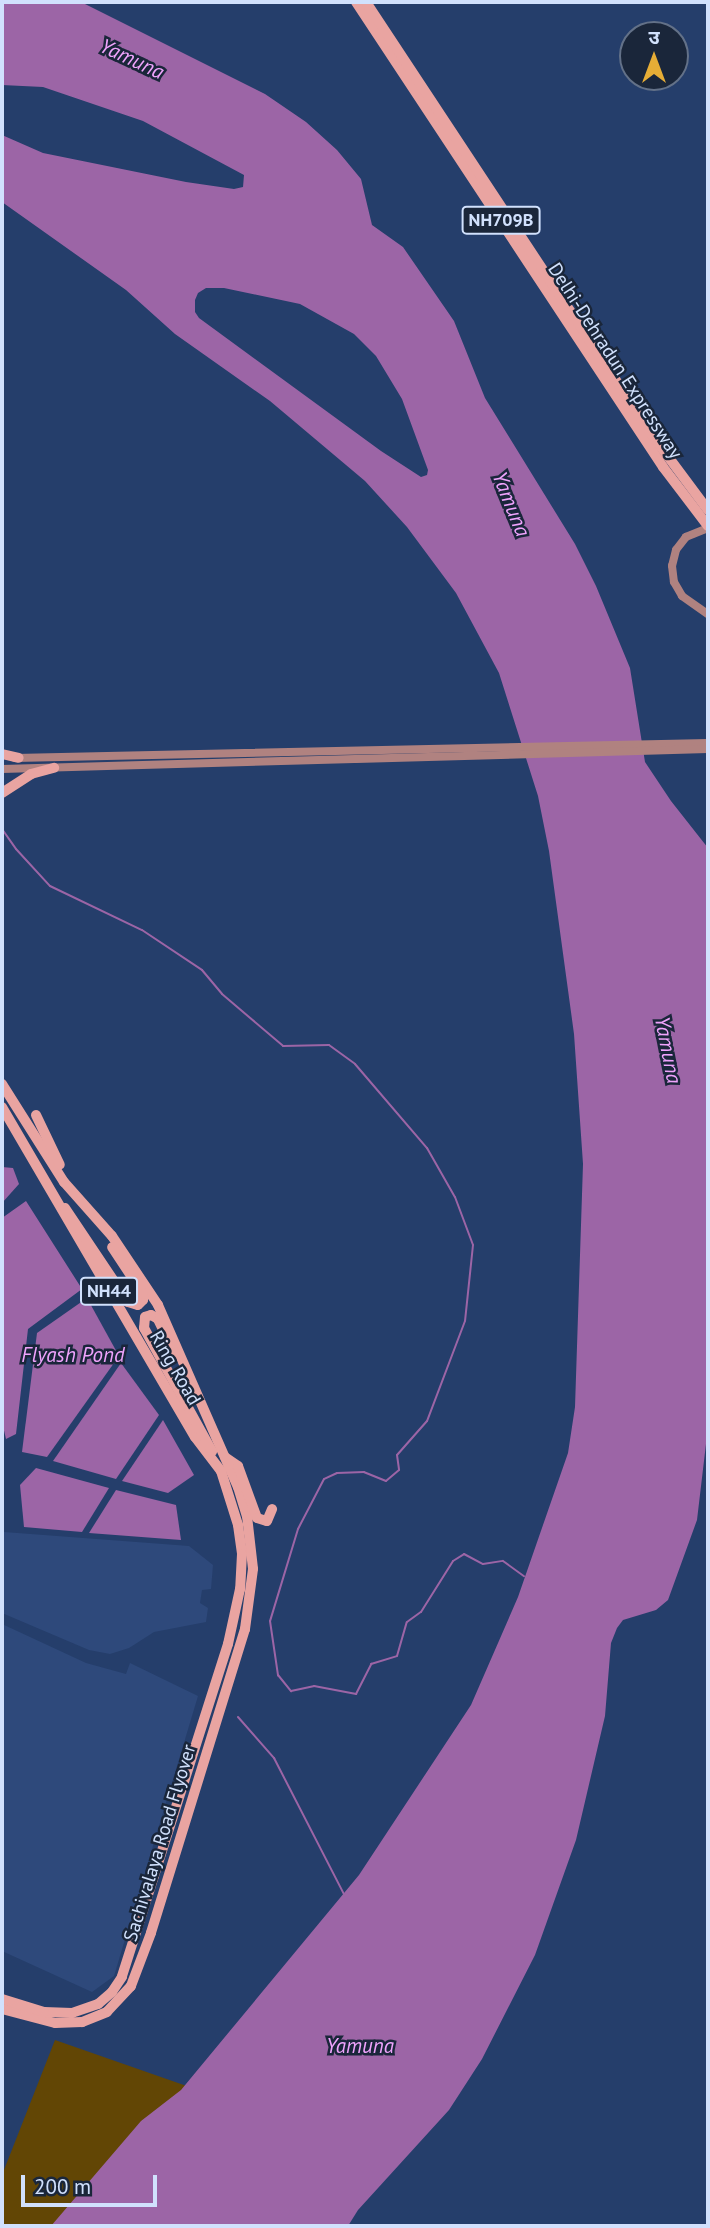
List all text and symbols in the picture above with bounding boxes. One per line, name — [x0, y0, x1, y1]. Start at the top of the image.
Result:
north arrow — [619, 21, 689, 91]
text: उ — [648, 25, 660, 49]
water label: Yamuna — [96, 33, 168, 85]
road number: NH709B — [461, 205, 541, 234]
street label: Delhi-Dehradun Expressway — [543, 259, 687, 463]
water label: Yamuna — [487, 468, 535, 540]
water label: Yamuna — [649, 1014, 687, 1086]
road number: NH44 — [79, 1276, 139, 1306]
street label: Ring Road — [145, 1327, 205, 1409]
water label: Flyash Pond — [21, 1342, 125, 1368]
street label: Sachivalaya Road Flyover — [119, 1742, 201, 1944]
water label: Yamuna — [326, 2033, 394, 2059]
scale bar — [24, 2162, 161, 2206]
text: 200 m — [34, 2173, 91, 2200]

